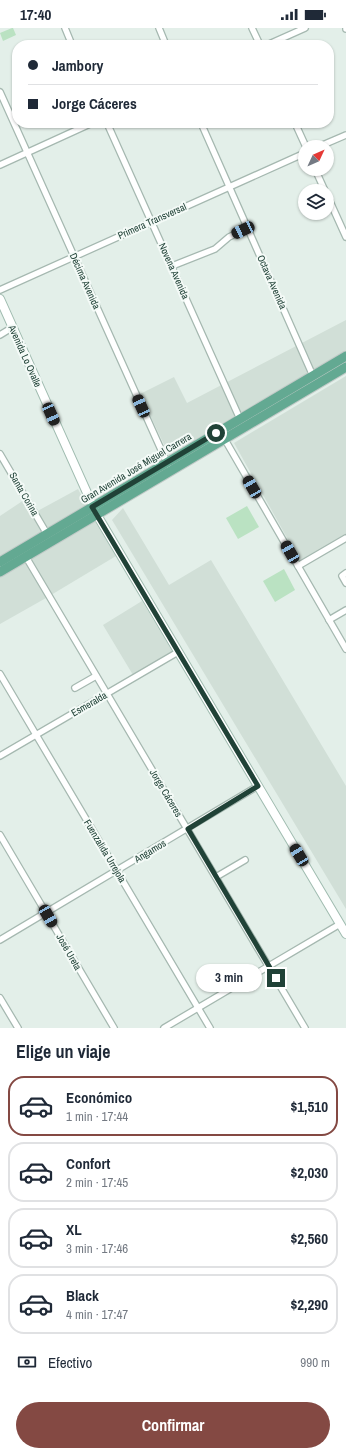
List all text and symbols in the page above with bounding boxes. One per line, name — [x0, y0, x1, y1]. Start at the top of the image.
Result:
text: 17:40 — [20, 4, 51, 25]
text: Jambory — [52, 55, 103, 76]
text: Jorge Cáceres — [52, 93, 137, 114]
north arrow — [298, 140, 334, 176]
map controls — [298, 140, 334, 220]
button: layers — [298, 184, 334, 220]
street label: Primera Transversal — [116, 200, 189, 242]
car — [230, 219, 256, 241]
street label: Novena Avenida — [156, 241, 192, 301]
street label: Décima Avenida — [67, 251, 103, 311]
street label: Octava Avenida — [254, 253, 290, 311]
street label: Avenida Lo Ovalle — [5, 322, 45, 390]
car — [131, 393, 151, 419]
car — [41, 401, 61, 427]
route start — [207, 424, 225, 442]
street label: Gran Avenida José Miguel Carrera — [78, 430, 194, 506]
street label: Santa Corina — [6, 470, 42, 519]
car — [241, 474, 263, 500]
car — [279, 539, 301, 565]
street label: Esmeralda — [69, 688, 110, 719]
street label: Jorge Cáceres — [147, 767, 185, 819]
street label: Fuenzalida Urrejola — [81, 817, 129, 885]
street label: Angamos — [131, 837, 168, 866]
car — [288, 842, 310, 868]
car — [37, 903, 59, 929]
street label: José Ureta — [53, 932, 85, 973]
callout: 3 min — [196, 964, 262, 992]
text: 3 min — [215, 969, 243, 986]
route end — [267, 969, 285, 987]
text: Elige un viaje — [16, 1039, 110, 1064]
text: Económico — [66, 1087, 132, 1108]
icon: car — [18, 1088, 54, 1124]
text: $1,510 — [290, 1096, 328, 1117]
text: 1 min · 17:44 — [66, 1108, 128, 1125]
text: Confort — [66, 1153, 110, 1174]
icon: car — [18, 1154, 54, 1190]
text: $2,030 — [290, 1162, 328, 1183]
text: 2 min · 17:45 — [66, 1174, 128, 1191]
text: XL — [66, 1219, 82, 1240]
icon: car — [18, 1220, 54, 1256]
text: $2,560 — [290, 1228, 328, 1249]
text: 3 min · 17:46 — [66, 1240, 128, 1257]
text: Black — [66, 1285, 99, 1306]
icon: car — [18, 1286, 54, 1322]
text: $2,290 — [290, 1294, 328, 1315]
text: 4 min · 17:47 — [66, 1306, 128, 1323]
icon: cash — [16, 1351, 38, 1373]
text: Efectivo — [48, 1352, 92, 1373]
text: 990 m — [300, 1354, 330, 1371]
button: Confirmar — [16, 1402, 330, 1448]

